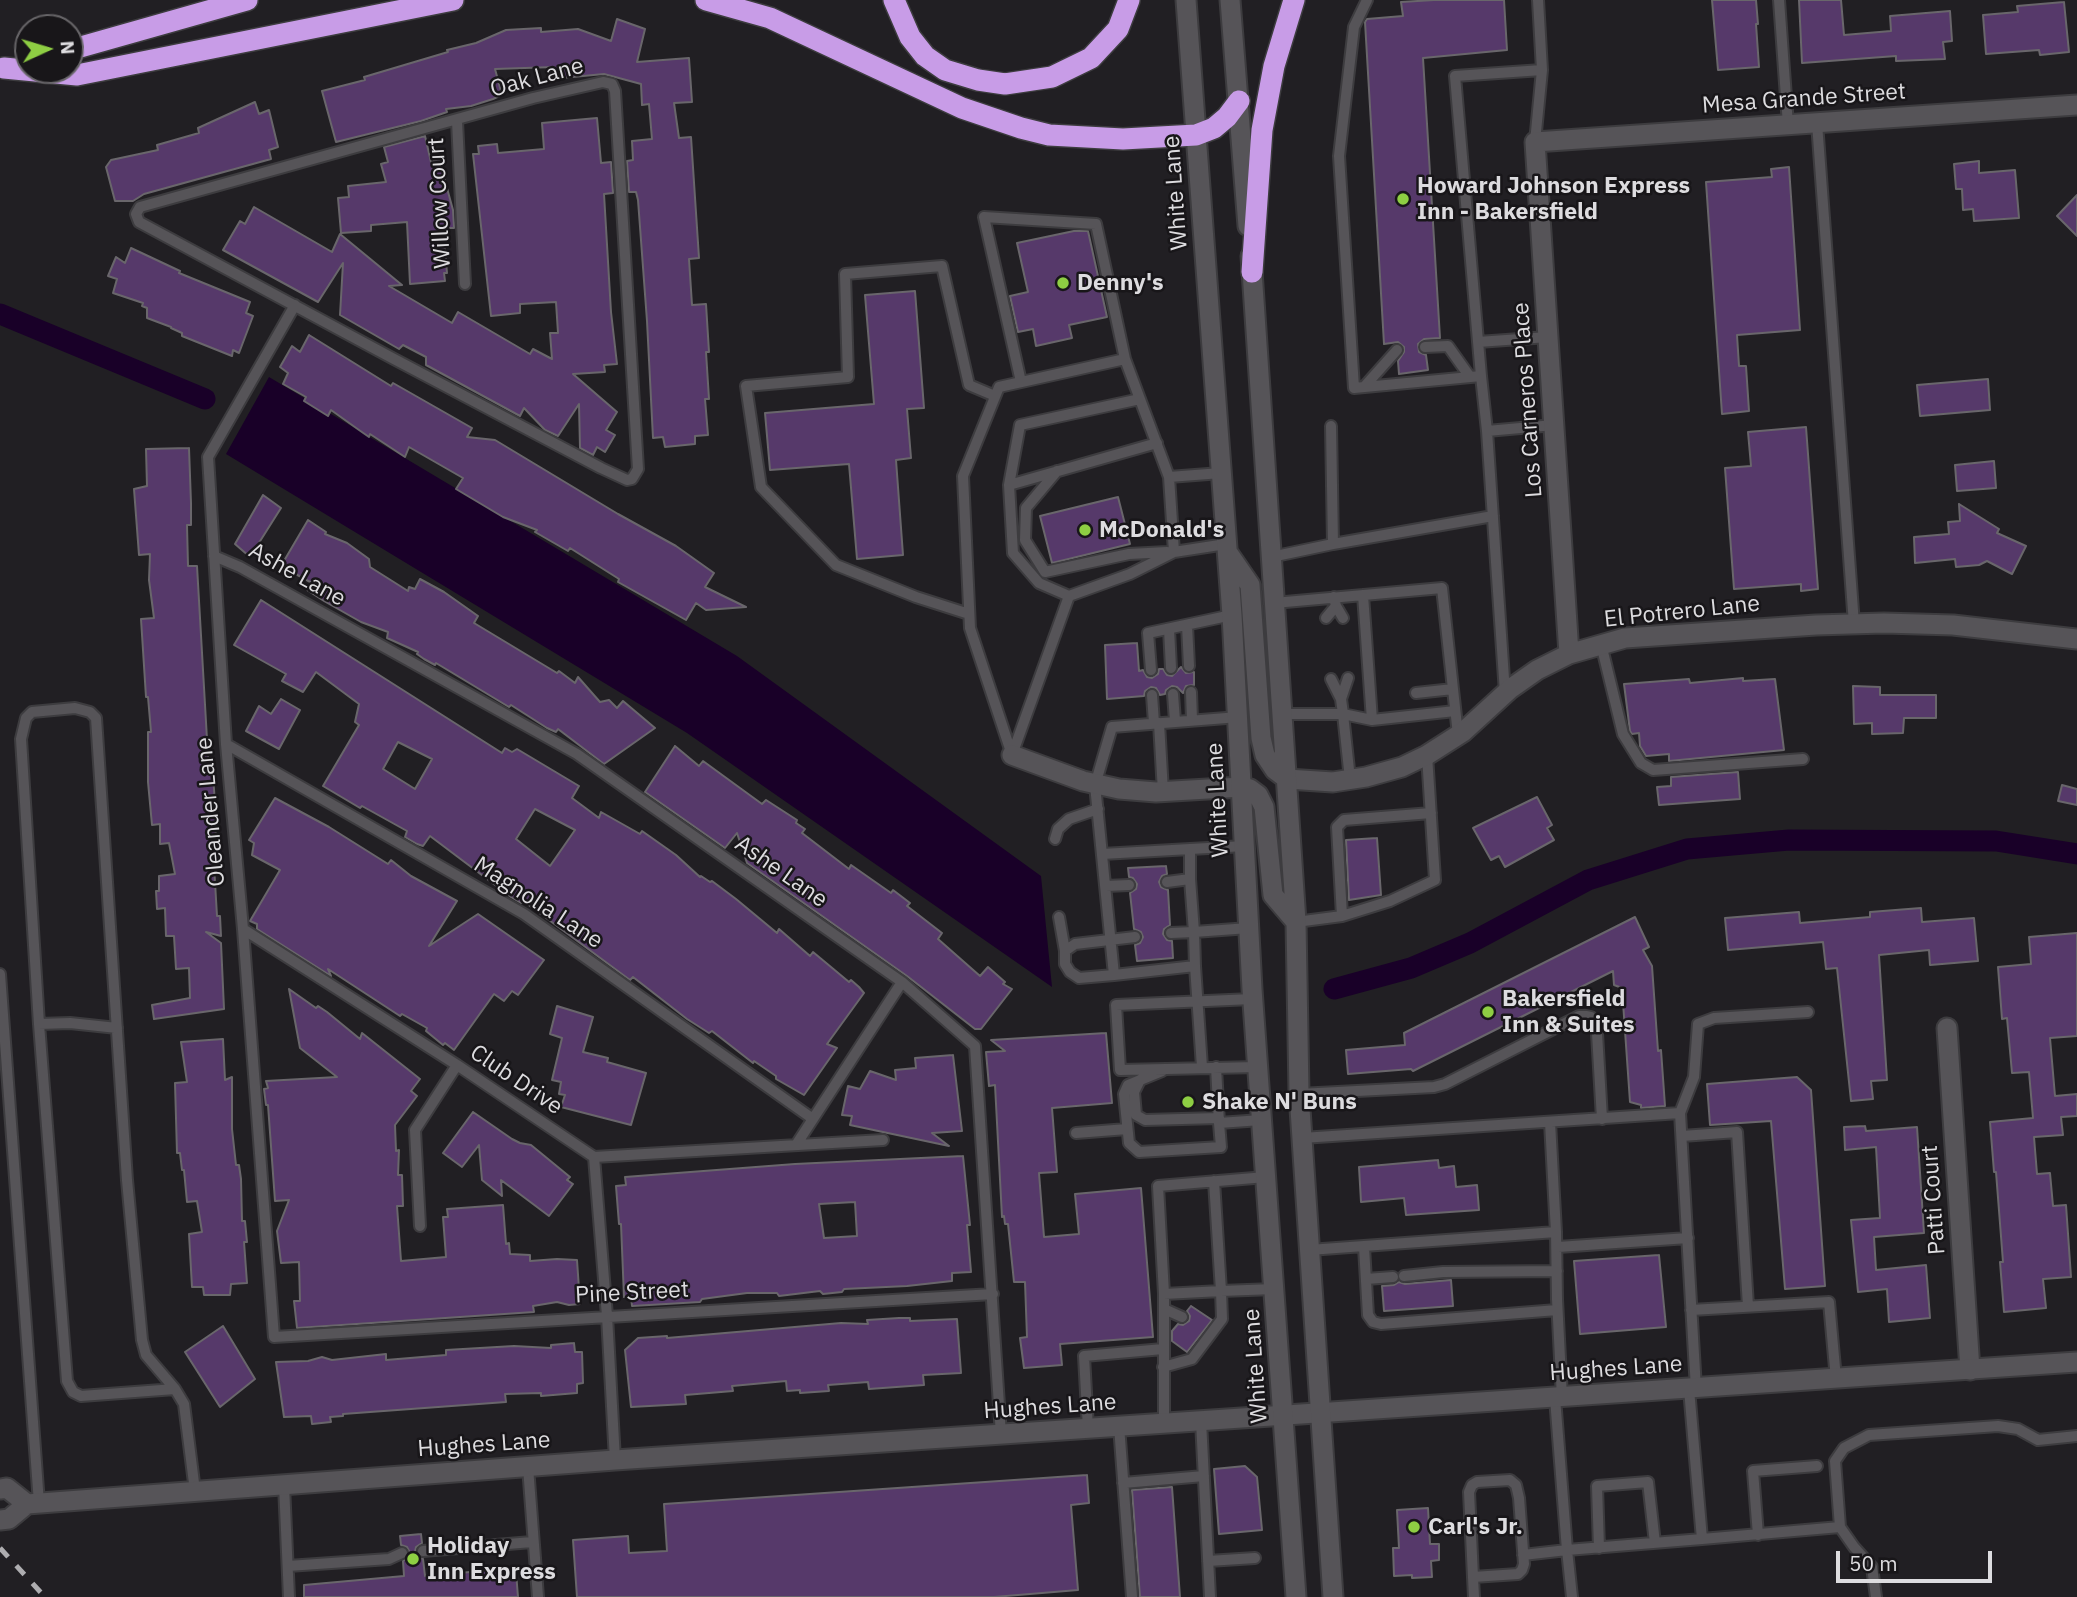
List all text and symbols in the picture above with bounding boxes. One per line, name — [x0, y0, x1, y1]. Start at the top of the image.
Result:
north arrow — [14, 14, 84, 84]
text: N — [56, 40, 80, 55]
street label: Oak Lane — [487, 52, 587, 104]
street label: Mesa Grande Street — [1701, 78, 1907, 120]
street label: White Lane — [1158, 135, 1194, 251]
street label: Willow Court — [423, 137, 457, 269]
place label: Howard Johnson Express Inn - Bakersfield — [1417, 172, 1690, 226]
marker: Howard Johnson Express Inn - Bakersfield — [1395, 191, 1411, 207]
place label: Denny's — [1077, 269, 1164, 297]
marker: Denny's — [1055, 275, 1071, 291]
street label: Los Carneros Place — [1507, 301, 1549, 499]
place label: McDonald's — [1099, 516, 1224, 544]
marker: McDonald's — [1077, 522, 1093, 538]
street label: Ashe Lane — [244, 537, 350, 613]
street label: El Potrero Lane — [1603, 590, 1761, 634]
street label: Oleander Lane — [191, 736, 231, 888]
street label: White Lane — [1201, 742, 1235, 858]
street label: Ashe Lane — [729, 830, 833, 914]
street label: Magnolia Lane — [468, 851, 608, 955]
place label: Bakersfield Inn & Suites — [1502, 985, 1635, 1039]
marker: Bakersfield Inn & Suites — [1480, 1004, 1496, 1020]
street label: Club Drive — [464, 1039, 568, 1121]
place label: Shake N' Buns — [1202, 1088, 1357, 1116]
marker: Shake N' Buns — [1180, 1094, 1196, 1110]
street label: Patti Court — [1916, 1144, 1952, 1256]
street label: Pine Street — [574, 1276, 690, 1310]
street label: White Lane — [1238, 1308, 1274, 1424]
street label: Hughes Lane — [1549, 1351, 1683, 1387]
street label: Hughes Lane — [983, 1389, 1117, 1425]
street label: Hughes Lane — [417, 1427, 551, 1463]
place label: Carl's Jr. — [1428, 1513, 1523, 1541]
marker: Carl's Jr. — [1406, 1519, 1422, 1535]
place label: Holiday Inn Express — [427, 1532, 556, 1586]
scale bar — [1839, 1538, 1995, 1582]
text: 50 m — [1849, 1549, 1898, 1577]
marker: Holiday Inn Express — [405, 1551, 421, 1567]

